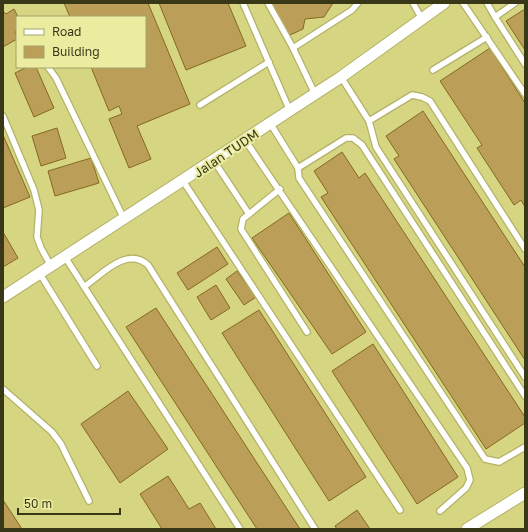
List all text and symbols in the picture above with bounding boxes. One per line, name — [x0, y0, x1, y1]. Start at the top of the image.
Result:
legend — [16, 16, 146, 68]
text: Road — [52, 24, 81, 39]
text: Building — [52, 44, 100, 59]
street label: Jalan TUDM — [190, 125, 262, 181]
scale bar — [18, 490, 120, 516]
text: 50 m — [24, 496, 52, 511]

